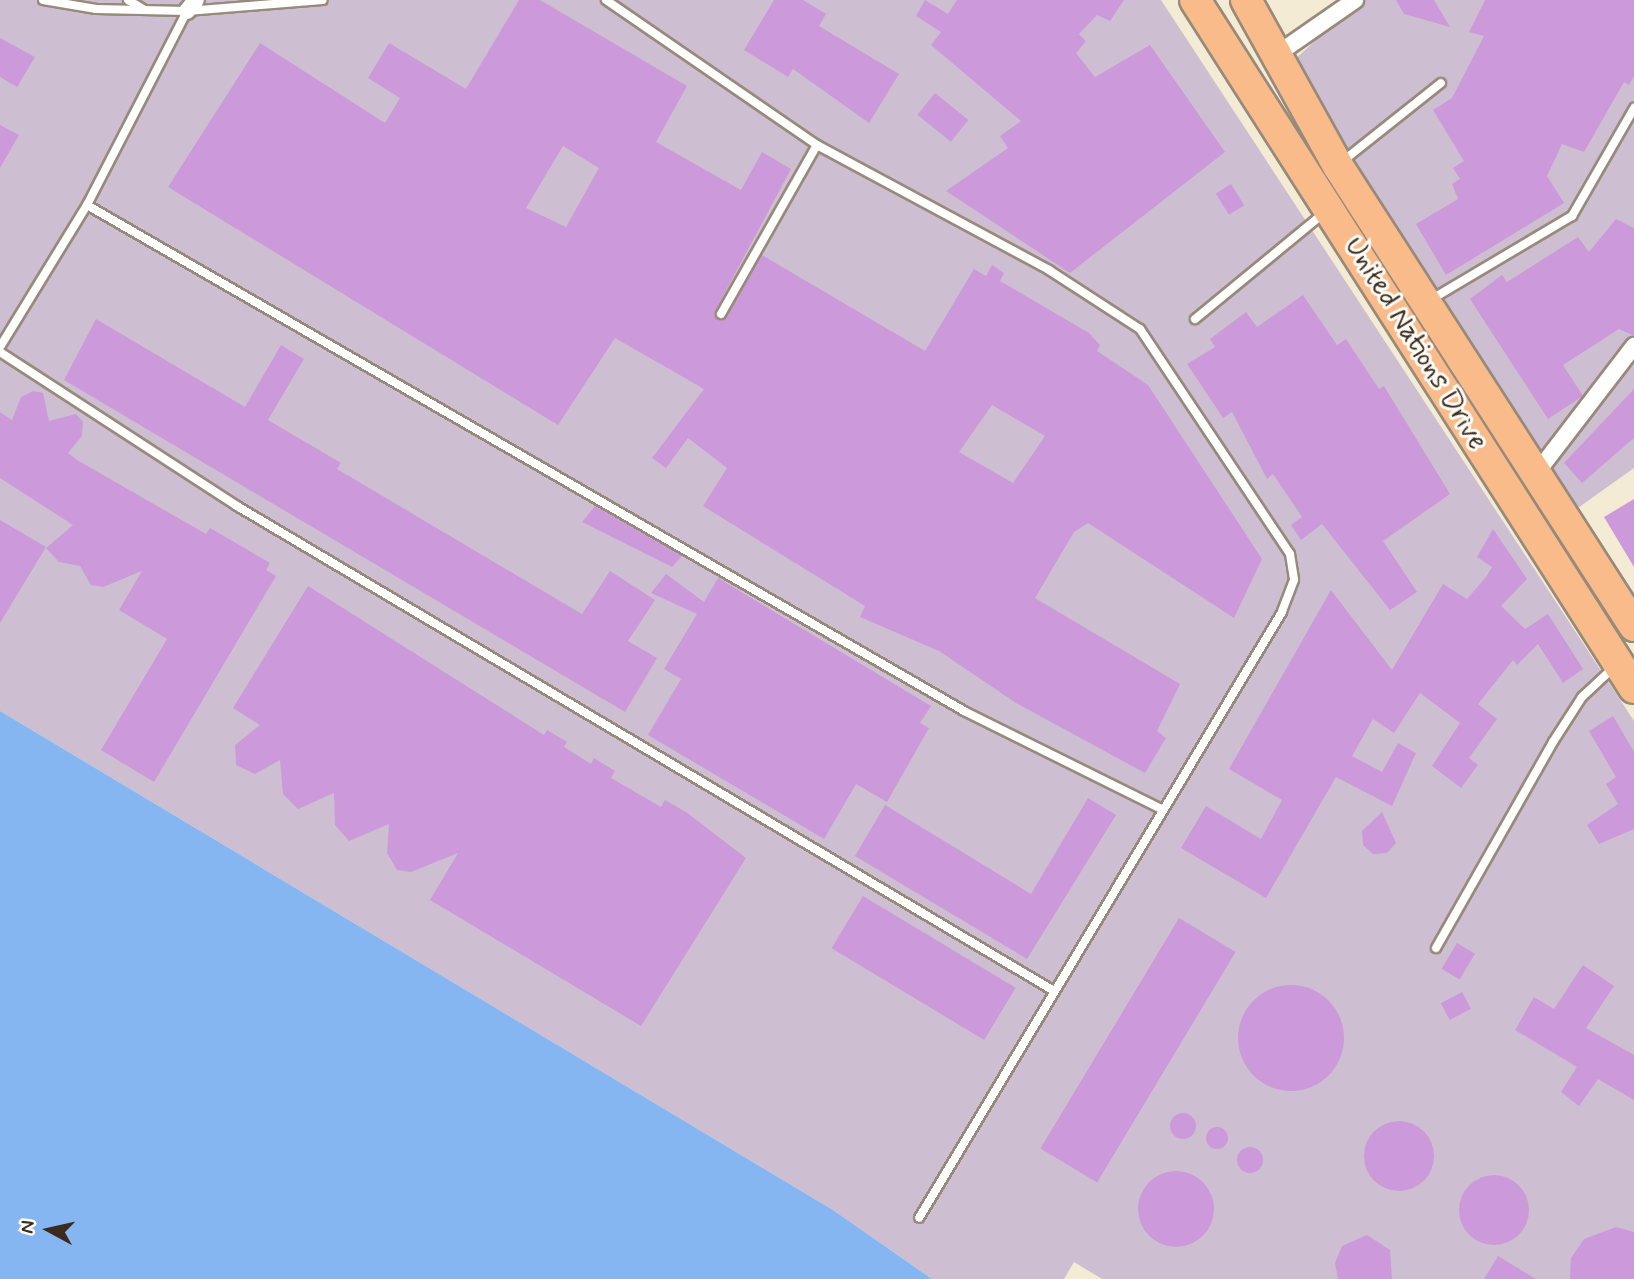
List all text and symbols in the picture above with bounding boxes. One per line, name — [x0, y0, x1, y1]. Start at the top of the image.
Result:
street label: United Nations Drive — [1337, 233, 1493, 455]
north arrow — [14, 1195, 84, 1265]
text: N — [14, 1219, 41, 1235]

